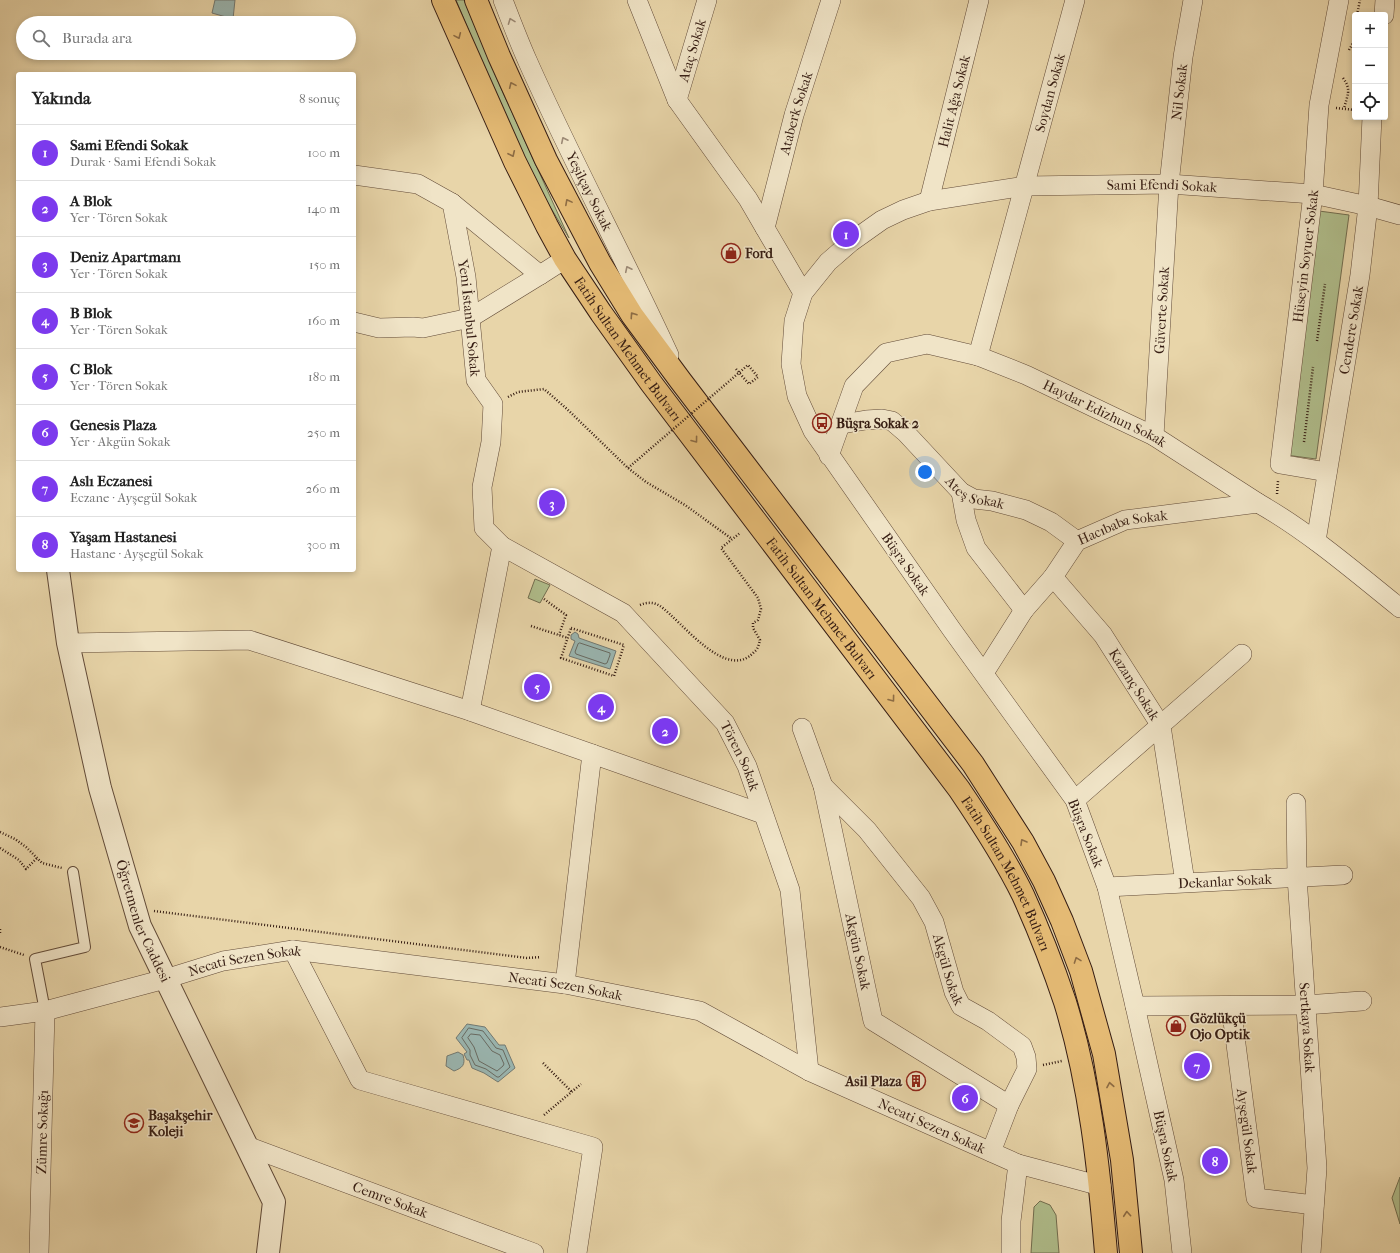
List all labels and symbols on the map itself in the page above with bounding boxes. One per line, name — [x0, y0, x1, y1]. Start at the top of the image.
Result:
street label: Ataç Sokak — [675, 16, 710, 85]
one-way arrow — [508, 18, 516, 25]
one-way arrow — [454, 32, 462, 39]
street label: Soydan Sokak — [1031, 51, 1069, 134]
street label: Halit Ağa Sokak — [935, 52, 974, 149]
street label: Nil Sokak — [1168, 62, 1191, 121]
street label: Ataberk Sokak — [776, 69, 817, 158]
one-way arrow — [509, 81, 517, 89]
one-way arrow — [561, 137, 569, 144]
street label: Yeşilçay Sokak — [562, 148, 616, 235]
one-way arrow — [507, 150, 515, 158]
street label: Sami Efendi Sokak — [1107, 176, 1218, 196]
street label: Hüseyin Soyuer Sokak — [1289, 188, 1322, 324]
one-way arrow — [565, 199, 573, 206]
pin: 1 — [833, 219, 859, 249]
shop icon: Ford — [720, 242, 742, 264]
place label: Ford — [744, 245, 774, 262]
street label: Yeni İstanbul Sokak — [454, 257, 484, 378]
street label: Güverte Sokak — [1151, 265, 1173, 354]
one-way arrow — [625, 266, 633, 273]
street label: Fatih Sultan Mehmet Bulvarı — [570, 273, 685, 425]
street label: Cendere Sokak — [1336, 283, 1367, 376]
one-way arrow — [631, 312, 638, 319]
street label: Haydar Edizhun Sokak — [1040, 376, 1171, 451]
bus stop icon: Büşra Sokak 2 — [811, 412, 833, 434]
place label: Büşra Sokak 2 — [836, 415, 919, 433]
one-way arrow — [690, 435, 697, 442]
your location — [915, 462, 935, 482]
street label: Ateş Sokak — [941, 472, 1007, 513]
pin: 3 — [539, 488, 565, 518]
street label: Hacıbaba Sokak — [1075, 507, 1169, 549]
street label: Büşra Sokak — [878, 530, 934, 600]
street label: Fatih Sultan Mehmet Bulvarı — [762, 534, 881, 683]
street label: Kazanç Sokak — [1105, 645, 1164, 724]
pin: 5 — [524, 672, 550, 702]
pin: 4 — [588, 692, 614, 722]
one-way arrow — [887, 695, 894, 702]
pin: 2 — [652, 716, 678, 746]
street label: Tören Sokak — [716, 718, 763, 794]
street label: Fatih Sultan Mehmet Bulvarı — [957, 793, 1054, 954]
street label: Büşra Sokak — [1064, 796, 1107, 871]
one-way arrow — [1020, 839, 1027, 846]
street label: Öğretmenler Caddesi — [112, 857, 174, 985]
street label: Dekanlar Sokak — [1178, 871, 1273, 892]
street label: Akgün Sokak — [841, 911, 874, 992]
street label: Akgül Sokak — [929, 931, 968, 1009]
street label: Necati Sezen Sokak — [186, 942, 303, 980]
one-way arrow — [1073, 956, 1081, 963]
street label: Necati Sezen Sokak — [507, 969, 625, 1004]
street label: Sertkaya Sokak — [1295, 982, 1318, 1074]
place label: Gözlükçü Ojo Optik — [1190, 1010, 1251, 1043]
shop icon: Gözlükçü Ojo Optik — [1165, 1015, 1187, 1037]
pin: 7 — [1184, 1051, 1210, 1081]
building icon: Asil Plaza — [905, 1070, 927, 1092]
place label: Asil Plaza — [844, 1073, 903, 1090]
one-way arrow — [1106, 1082, 1114, 1089]
pin: 6 — [952, 1083, 978, 1113]
street label: Ayşegül Sokak — [1233, 1086, 1261, 1175]
street label: Zümre Sokağı — [33, 1090, 52, 1174]
street label: Necati Sezen Sokak — [875, 1095, 989, 1158]
place label: Başakşehir Koleji — [148, 1107, 213, 1140]
street label: Büşra Sokak — [1150, 1109, 1182, 1184]
school or university icon: Başakşehir Koleji — [123, 1112, 145, 1134]
pin: 8 — [1202, 1146, 1228, 1176]
street label: Cemre Sokak — [350, 1178, 431, 1222]
one-way arrow — [1123, 1211, 1132, 1217]

